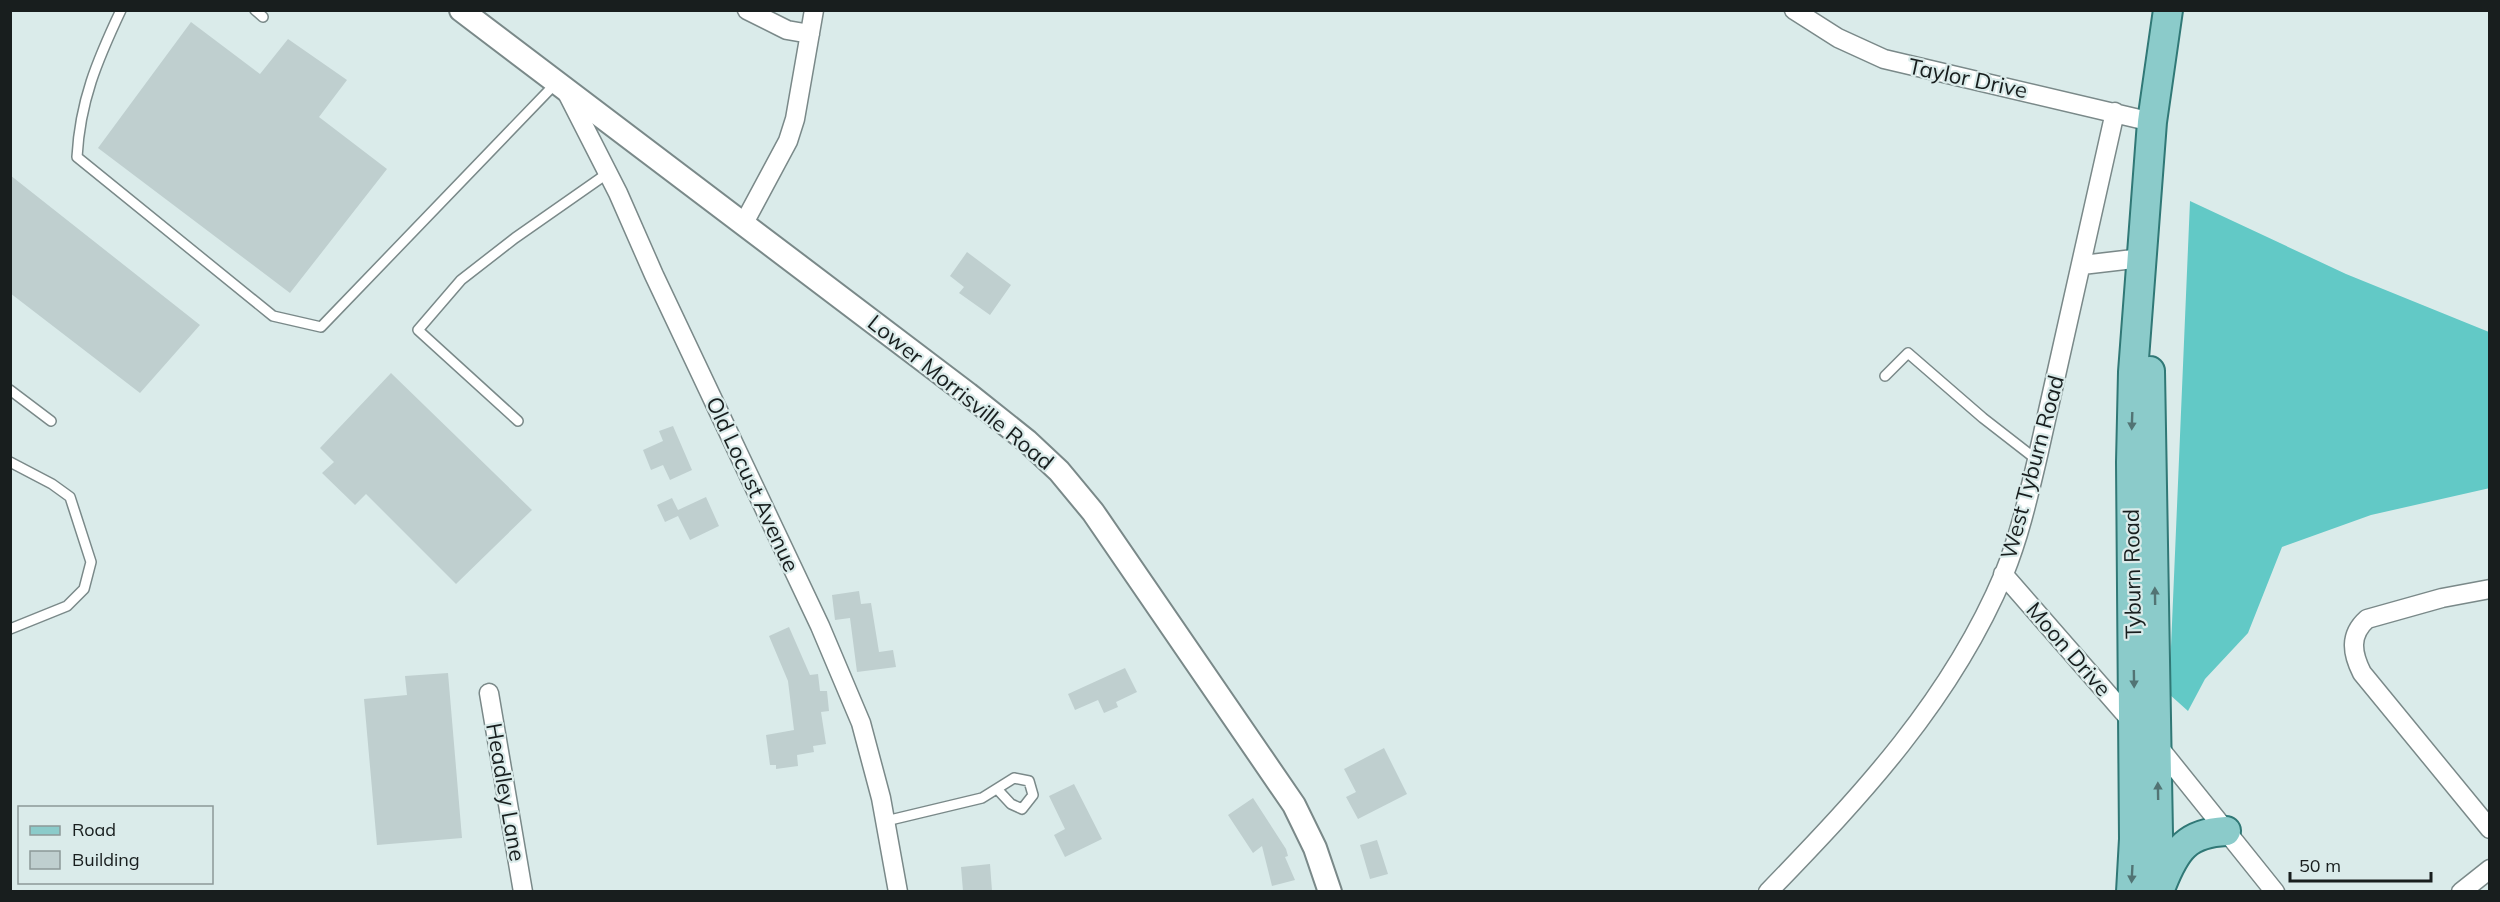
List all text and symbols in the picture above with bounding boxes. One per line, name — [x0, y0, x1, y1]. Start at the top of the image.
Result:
street label: Taylor Drive — [1906, 52, 2030, 104]
street label: Lower Morrisville Road — [862, 308, 1060, 476]
street label: West Tyburn Road — [1994, 372, 2070, 562]
street label: Old Locust Avenue — [700, 392, 806, 576]
one-way arrow — [2127, 411, 2137, 430]
street label: Tyburn Road — [2117, 509, 2147, 639]
one-way arrow — [2151, 587, 2160, 606]
street label: Moon Drive — [2020, 596, 2118, 702]
one-way arrow — [2129, 669, 2138, 688]
street label: Headley Lane — [480, 721, 532, 863]
one-way arrow — [2153, 782, 2163, 801]
legend — [18, 806, 213, 884]
text: Road — [72, 818, 116, 841]
scale bar — [2290, 845, 2431, 883]
text: Building — [72, 848, 140, 871]
text: 50 m — [2299, 854, 2341, 877]
one-way arrow — [2127, 864, 2136, 883]

